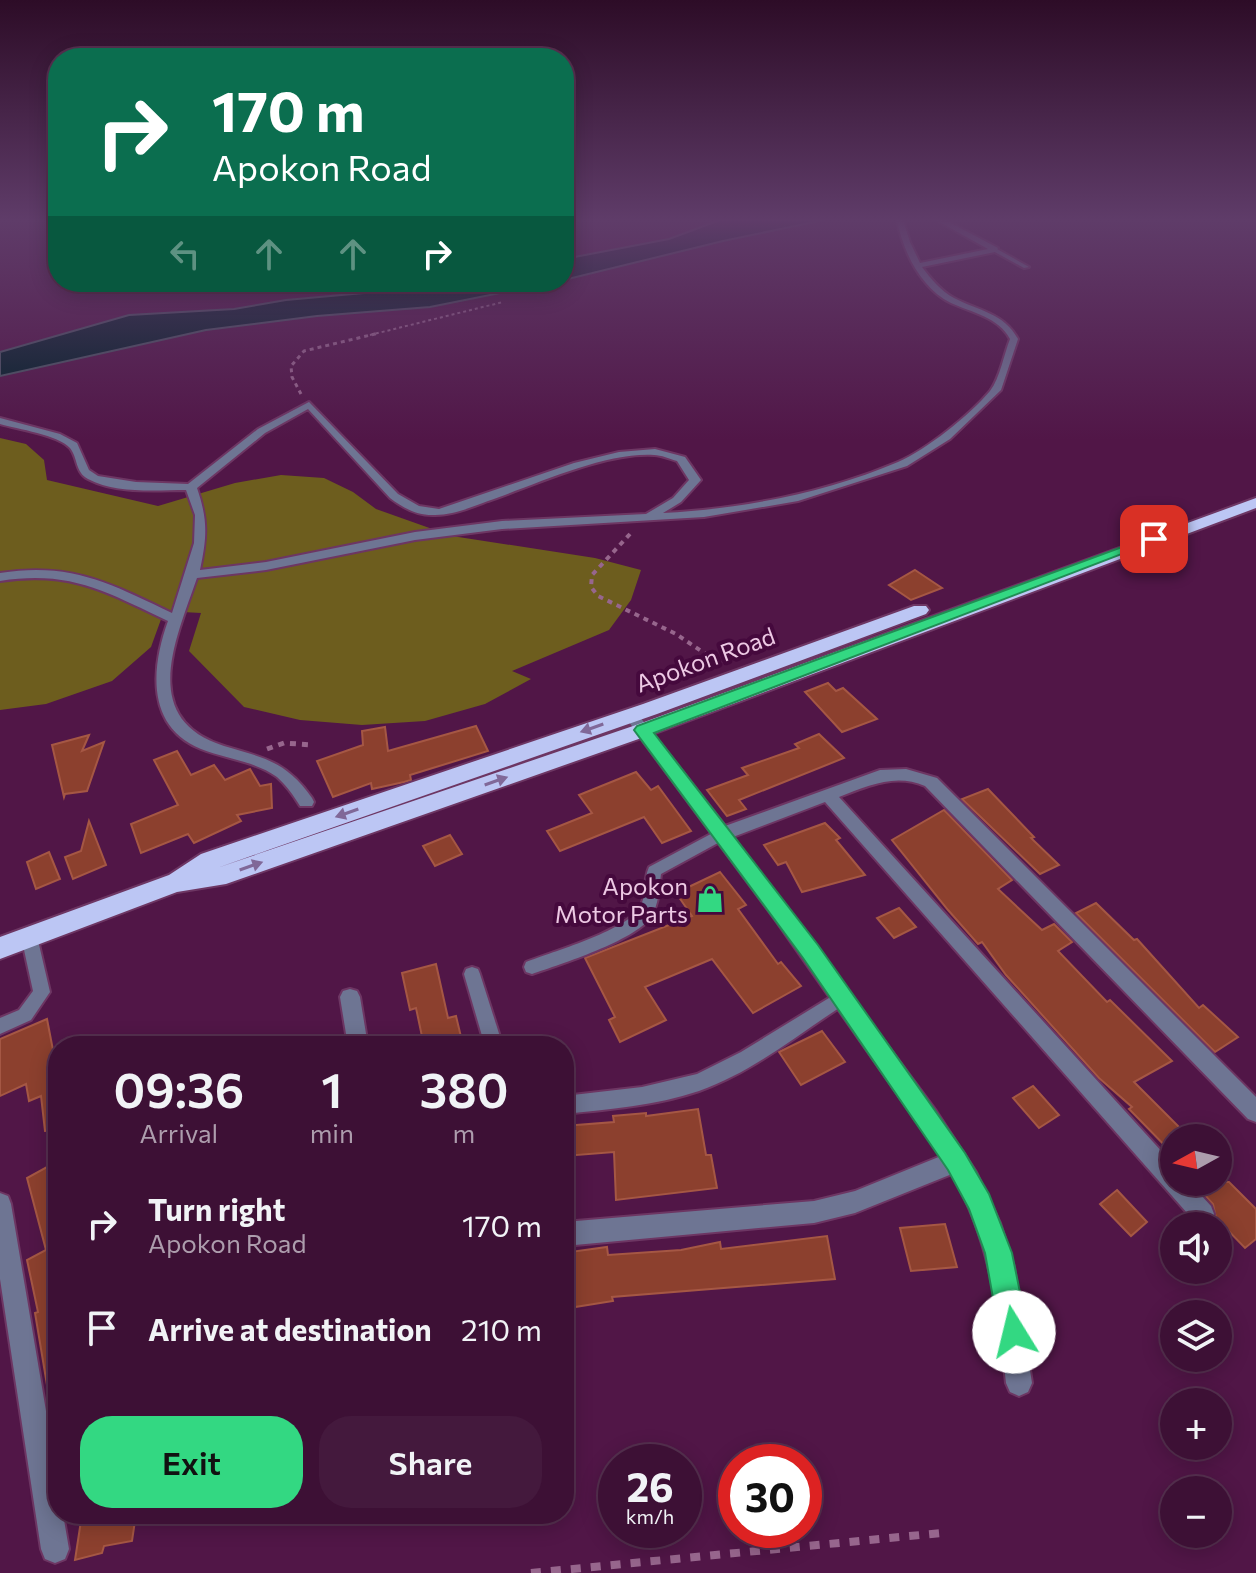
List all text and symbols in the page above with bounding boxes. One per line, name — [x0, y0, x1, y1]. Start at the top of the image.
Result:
text: 170 m — [212, 75, 365, 144]
icon: right — [80, 80, 184, 184]
text: Apokon Road — [212, 144, 431, 188]
icon: left — [163, 232, 207, 276]
icon: ahead — [247, 232, 291, 276]
icon: ahead — [331, 232, 375, 276]
icon: right — [415, 232, 459, 276]
pin — [1120, 505, 1188, 573]
icon: arrive — [1132, 517, 1176, 561]
street label: Apokon Road — [631, 620, 779, 698]
one-way arrow — [580, 722, 604, 734]
one-way arrow — [485, 774, 509, 787]
one-way arrow — [334, 807, 358, 819]
one-way arrow — [239, 859, 263, 871]
place label: Apokon Motor Parts — [555, 871, 688, 928]
shop icon: Apokon Motor Parts — [695, 884, 725, 914]
text: 09:36 — [114, 1059, 244, 1118]
text: 1 — [321, 1059, 342, 1118]
text: 380 — [419, 1059, 508, 1118]
text: Arrival — [139, 1117, 218, 1148]
text: min — [310, 1117, 354, 1148]
text: m — [453, 1117, 475, 1148]
north arrow — [1160, 1124, 1232, 1196]
map controls — [1160, 1124, 1232, 1548]
text: Turn right — [148, 1190, 285, 1227]
icon: right — [80, 1202, 124, 1246]
text: 170 m — [462, 1206, 542, 1243]
button: sound — [1160, 1212, 1232, 1284]
text: Apokon Road — [148, 1227, 306, 1258]
position arrow — [972, 1290, 1056, 1374]
button: layers — [1160, 1300, 1232, 1372]
icon: arrive — [80, 1306, 124, 1350]
text: Arrive at destination — [148, 1310, 432, 1347]
text: 210 m — [461, 1310, 542, 1347]
button: + — [1160, 1388, 1232, 1460]
button: Exit — [80, 1416, 303, 1508]
button: Share — [319, 1416, 542, 1508]
speed limit sign: 30 — [718, 1444, 822, 1548]
text: 26 — [626, 1461, 674, 1510]
button: − — [1160, 1476, 1232, 1548]
text: km/h — [626, 1504, 674, 1528]

